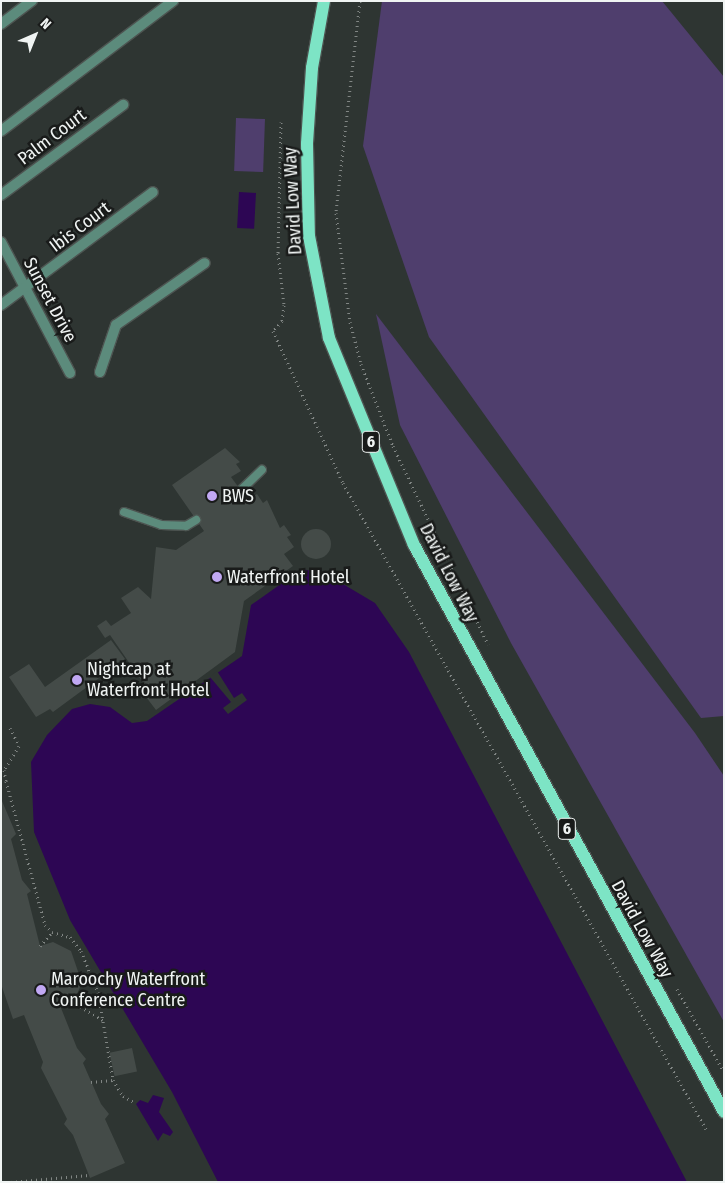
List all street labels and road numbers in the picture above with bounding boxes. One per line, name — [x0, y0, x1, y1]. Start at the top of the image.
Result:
street label: Palm Court — [14, 104, 90, 170]
street label: David Low Way — [279, 147, 307, 255]
street label: Ibis Court — [45, 197, 115, 257]
street label: Sunset Drive — [19, 254, 81, 346]
road number: 6 — [361, 428, 381, 456]
street label: David Low Way — [415, 520, 483, 626]
road number: 6 — [557, 816, 577, 842]
street label: David Low Way — [606, 877, 678, 981]

